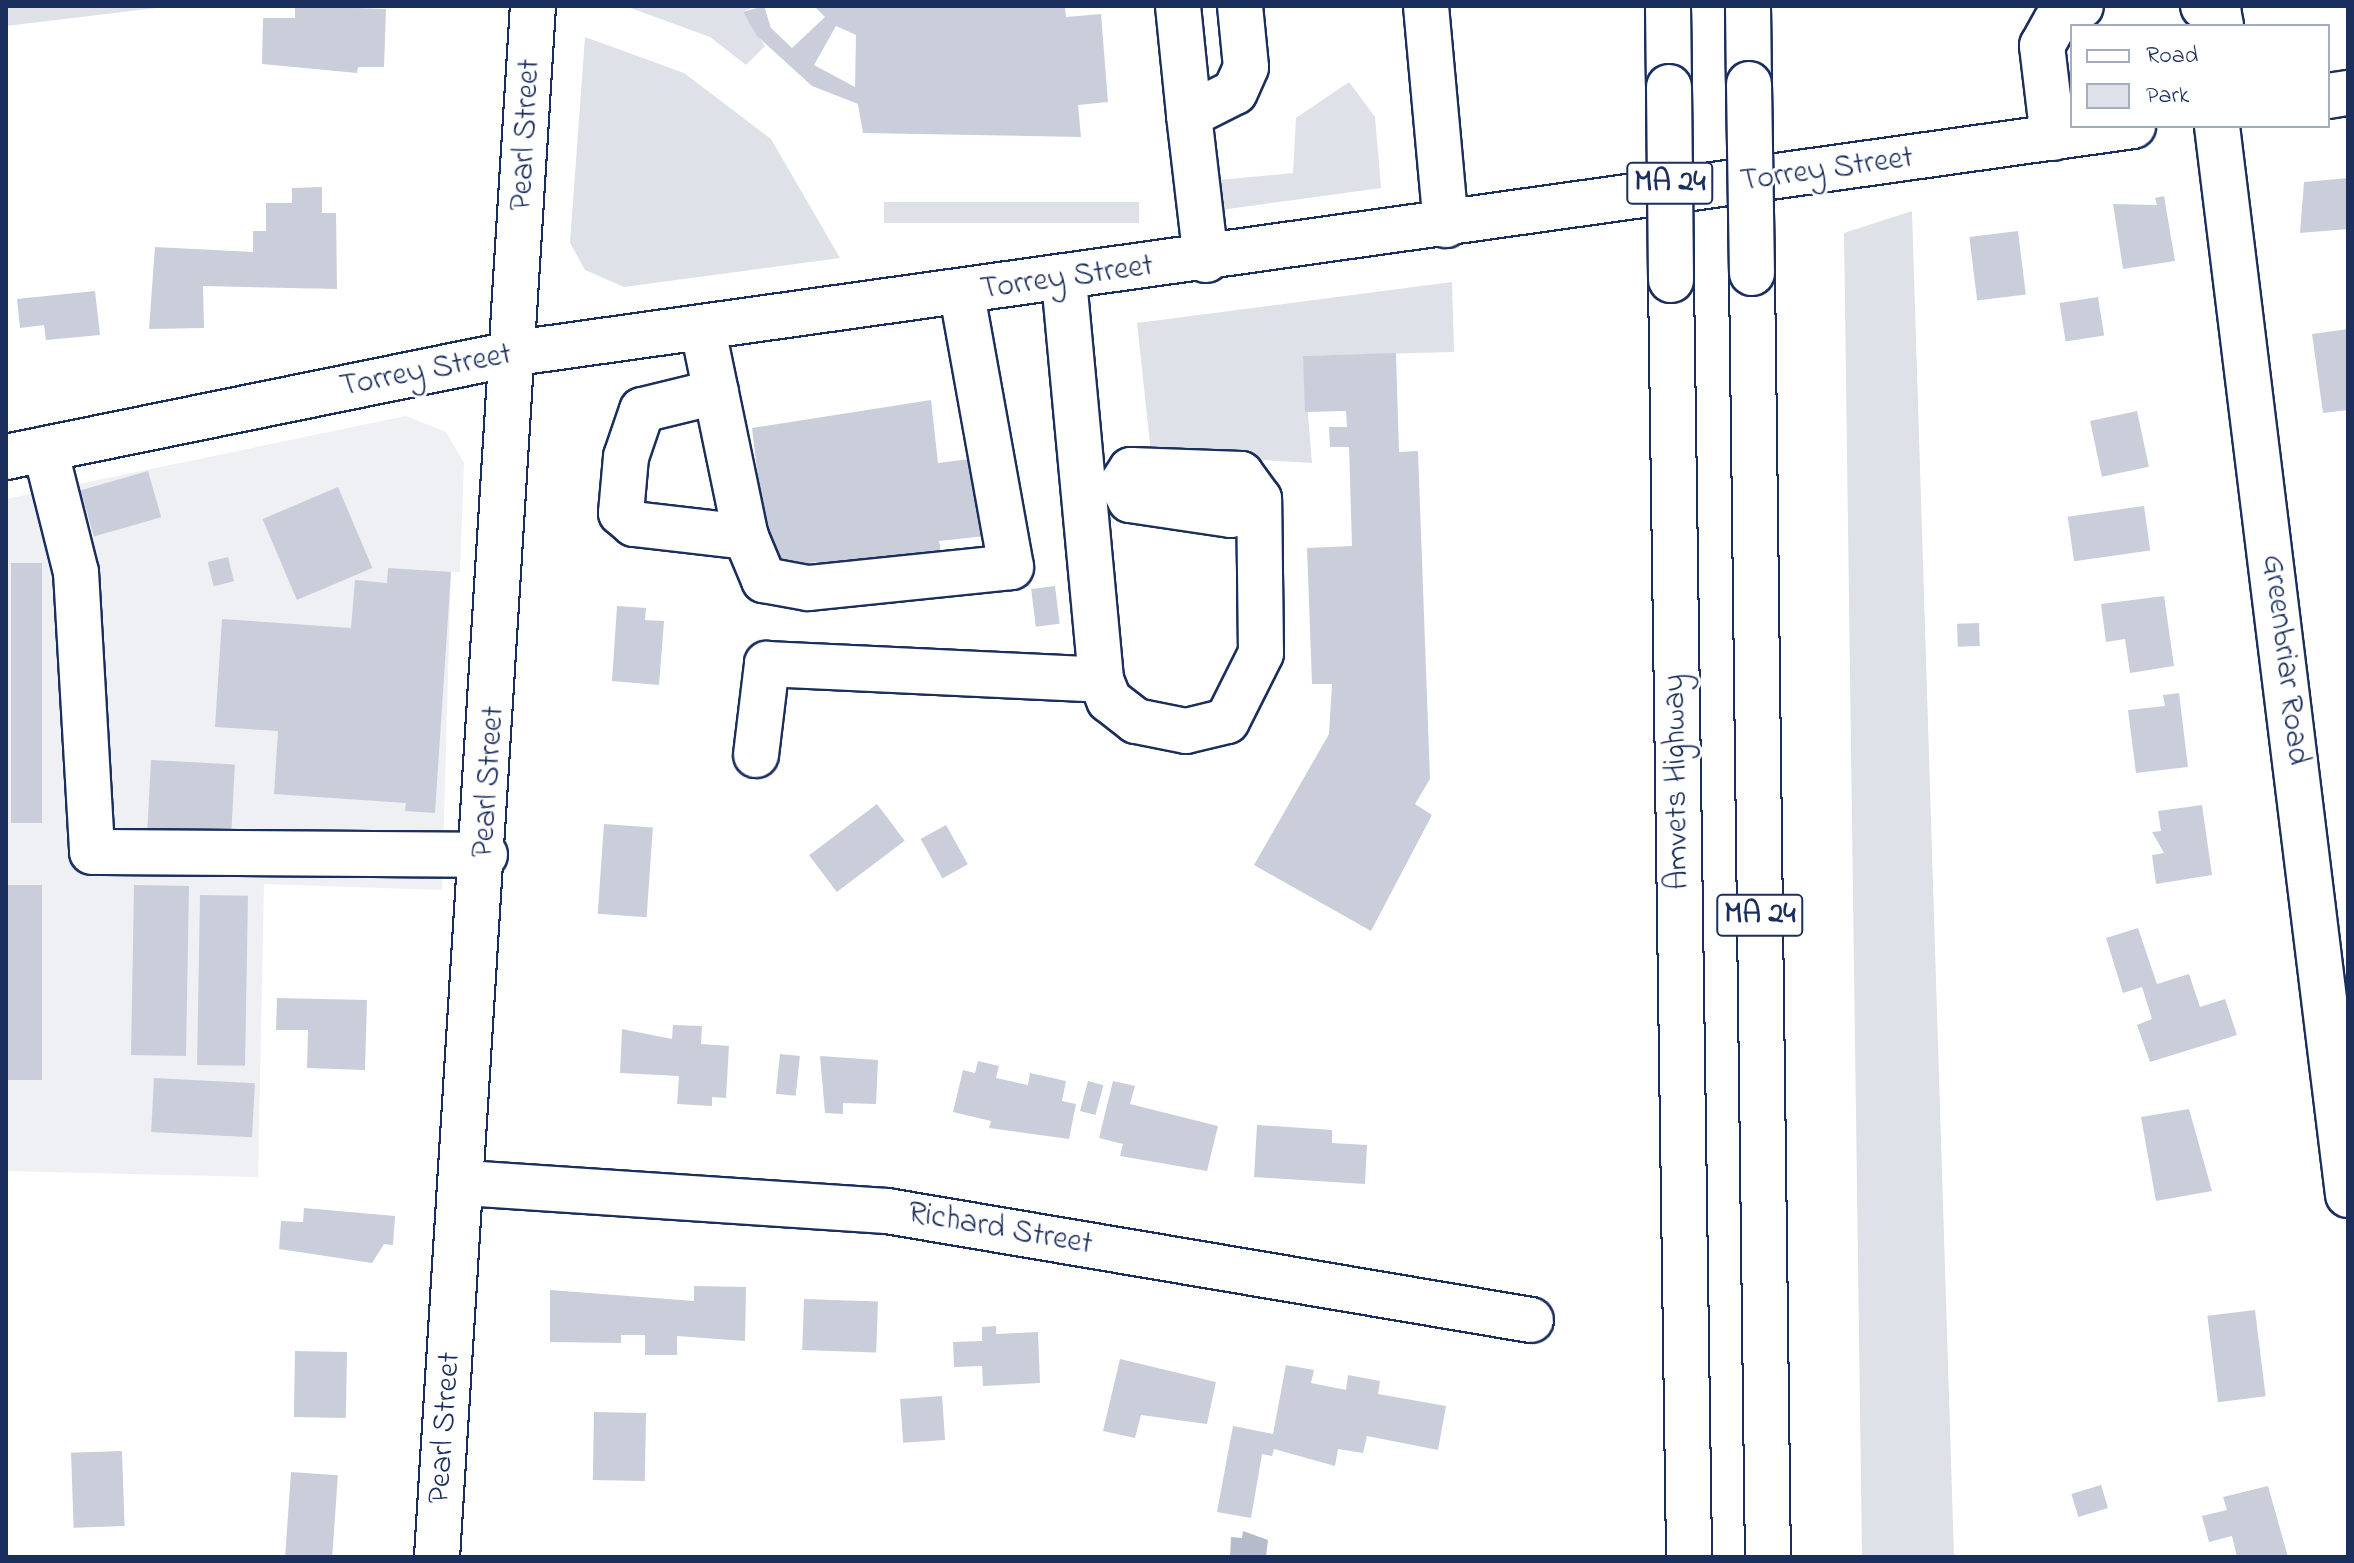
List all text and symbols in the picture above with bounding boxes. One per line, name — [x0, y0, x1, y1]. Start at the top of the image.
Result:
legend — [2070, 24, 2330, 128]
text: Road — [2146, 39, 2198, 74]
street label: Pearl Street — [504, 58, 550, 212]
text: Park — [2146, 79, 2189, 114]
street label: Torrey Street — [1738, 140, 1916, 202]
road number: MA 24 — [1626, 157, 1714, 209]
street label: Torrey Street — [978, 248, 1156, 310]
street label: Torrey Street — [337, 337, 515, 407]
street label: Greenbriar Road — [2252, 553, 2316, 767]
street label: Amvets Highway — [1657, 674, 1699, 890]
street label: Pearl Street — [466, 705, 514, 859]
road number: MA 24 — [1716, 889, 1804, 941]
street label: Richard Street — [905, 1195, 1095, 1265]
street label: Pearl Street — [422, 1351, 470, 1505]

